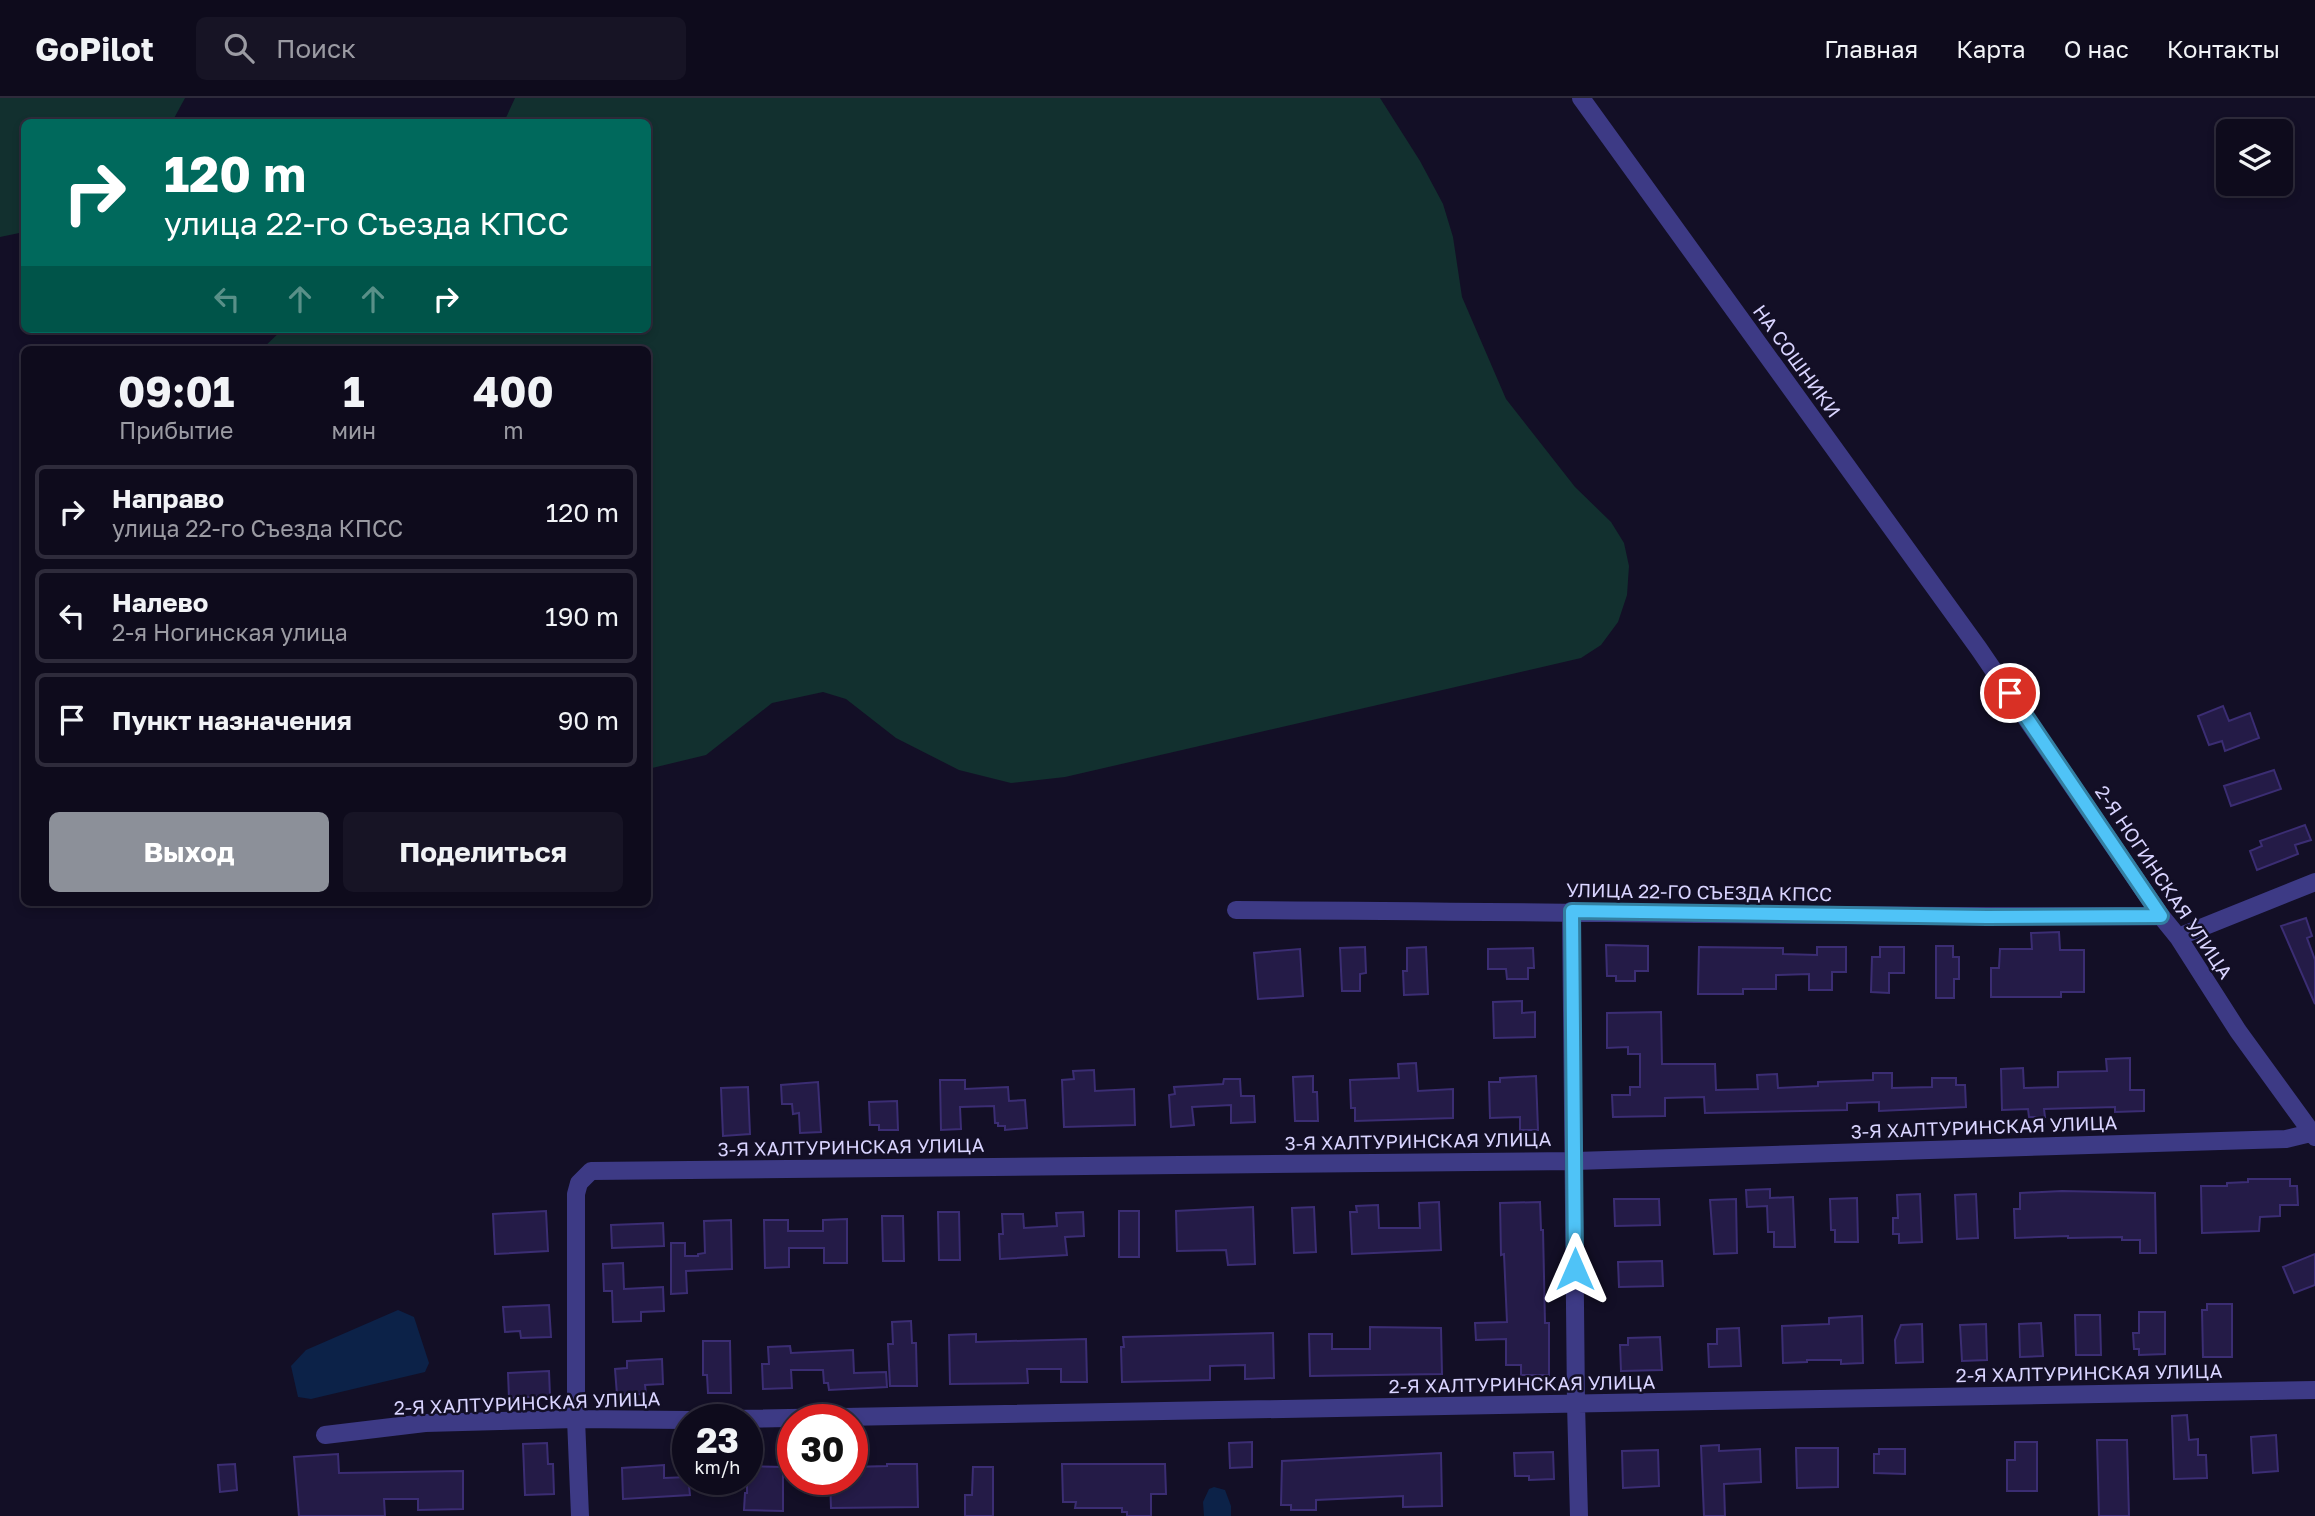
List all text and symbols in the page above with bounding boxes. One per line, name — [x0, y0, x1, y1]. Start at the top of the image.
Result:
search box — [196, 17, 686, 80]
text: GoPilot — [35, 29, 154, 68]
icon: search — [220, 29, 258, 67]
text: Поиск — [276, 33, 356, 64]
text: Главная — [1824, 34, 1918, 63]
text: Карта — [1956, 34, 2026, 63]
text: О нас — [2064, 34, 2129, 63]
text: Контакты — [2167, 34, 2280, 63]
map controls — [2216, 119, 2293, 196]
button: layers — [2216, 119, 2293, 196]
text: 120 m — [164, 144, 306, 203]
icon: right — [49, 147, 140, 238]
text: улица 22-го Съезда КПСС — [164, 204, 569, 242]
icon: left — [208, 280, 246, 318]
icon: ahead — [281, 280, 319, 318]
icon: ahead — [354, 280, 392, 318]
icon: right — [427, 280, 465, 318]
street label: НА СОШНИКИ — [1749, 300, 1846, 422]
text: 09:01 — [118, 366, 234, 416]
text: 1 — [343, 366, 365, 416]
text: 400 — [473, 366, 554, 416]
text: Прибытие — [119, 416, 233, 444]
text: мин — [331, 416, 376, 444]
text: m — [503, 416, 524, 444]
text: Направо — [112, 483, 224, 514]
icon: right — [53, 493, 91, 531]
text: 120 m — [546, 497, 619, 528]
text: улица 22-го Съезда КПСС — [112, 514, 403, 542]
text: Налево — [112, 587, 208, 618]
icon: left — [53, 597, 91, 635]
text: 190 m — [545, 601, 619, 632]
text: 2-я Ногинская улица — [112, 618, 348, 646]
pin — [1980, 663, 2040, 723]
icon: arrive — [1991, 674, 2029, 712]
icon: arrive — [53, 701, 91, 739]
text: Пункт назначения — [112, 705, 352, 736]
text: 90 m — [558, 705, 619, 736]
street label: 2-Я НОГИНСКАЯ УЛИЦА — [2091, 781, 2238, 983]
button: Выход — [49, 812, 329, 892]
button: Поделиться — [343, 812, 623, 892]
street label: УЛИЦА 22-ГО СЪЕЗДА КПСС — [1566, 878, 1832, 905]
street label: 3-Я ХАЛТУРИНСКАЯ УЛИЦА — [1850, 1110, 2118, 1143]
street label: 3-Я ХАЛТУРИНСКАЯ УЛИЦА — [1284, 1127, 1552, 1154]
street label: 3-Я ХАЛТУРИНСКАЯ УЛИЦА — [717, 1133, 985, 1160]
position arrow — [1538, 1232, 1612, 1306]
street label: 2-Я ХАЛТУРИНСКАЯ УЛИЦА — [1956, 1359, 2223, 1386]
street label: 2-Я ХАЛТУРИНСКАЯ УЛИЦА — [1389, 1370, 1656, 1397]
street label: 2-Я ХАЛТУРИНСКАЯ УЛИЦА — [393, 1386, 661, 1419]
speed limit sign: 30 — [777, 1404, 868, 1495]
text: 23 — [696, 1419, 739, 1461]
text: km/h — [695, 1456, 740, 1478]

